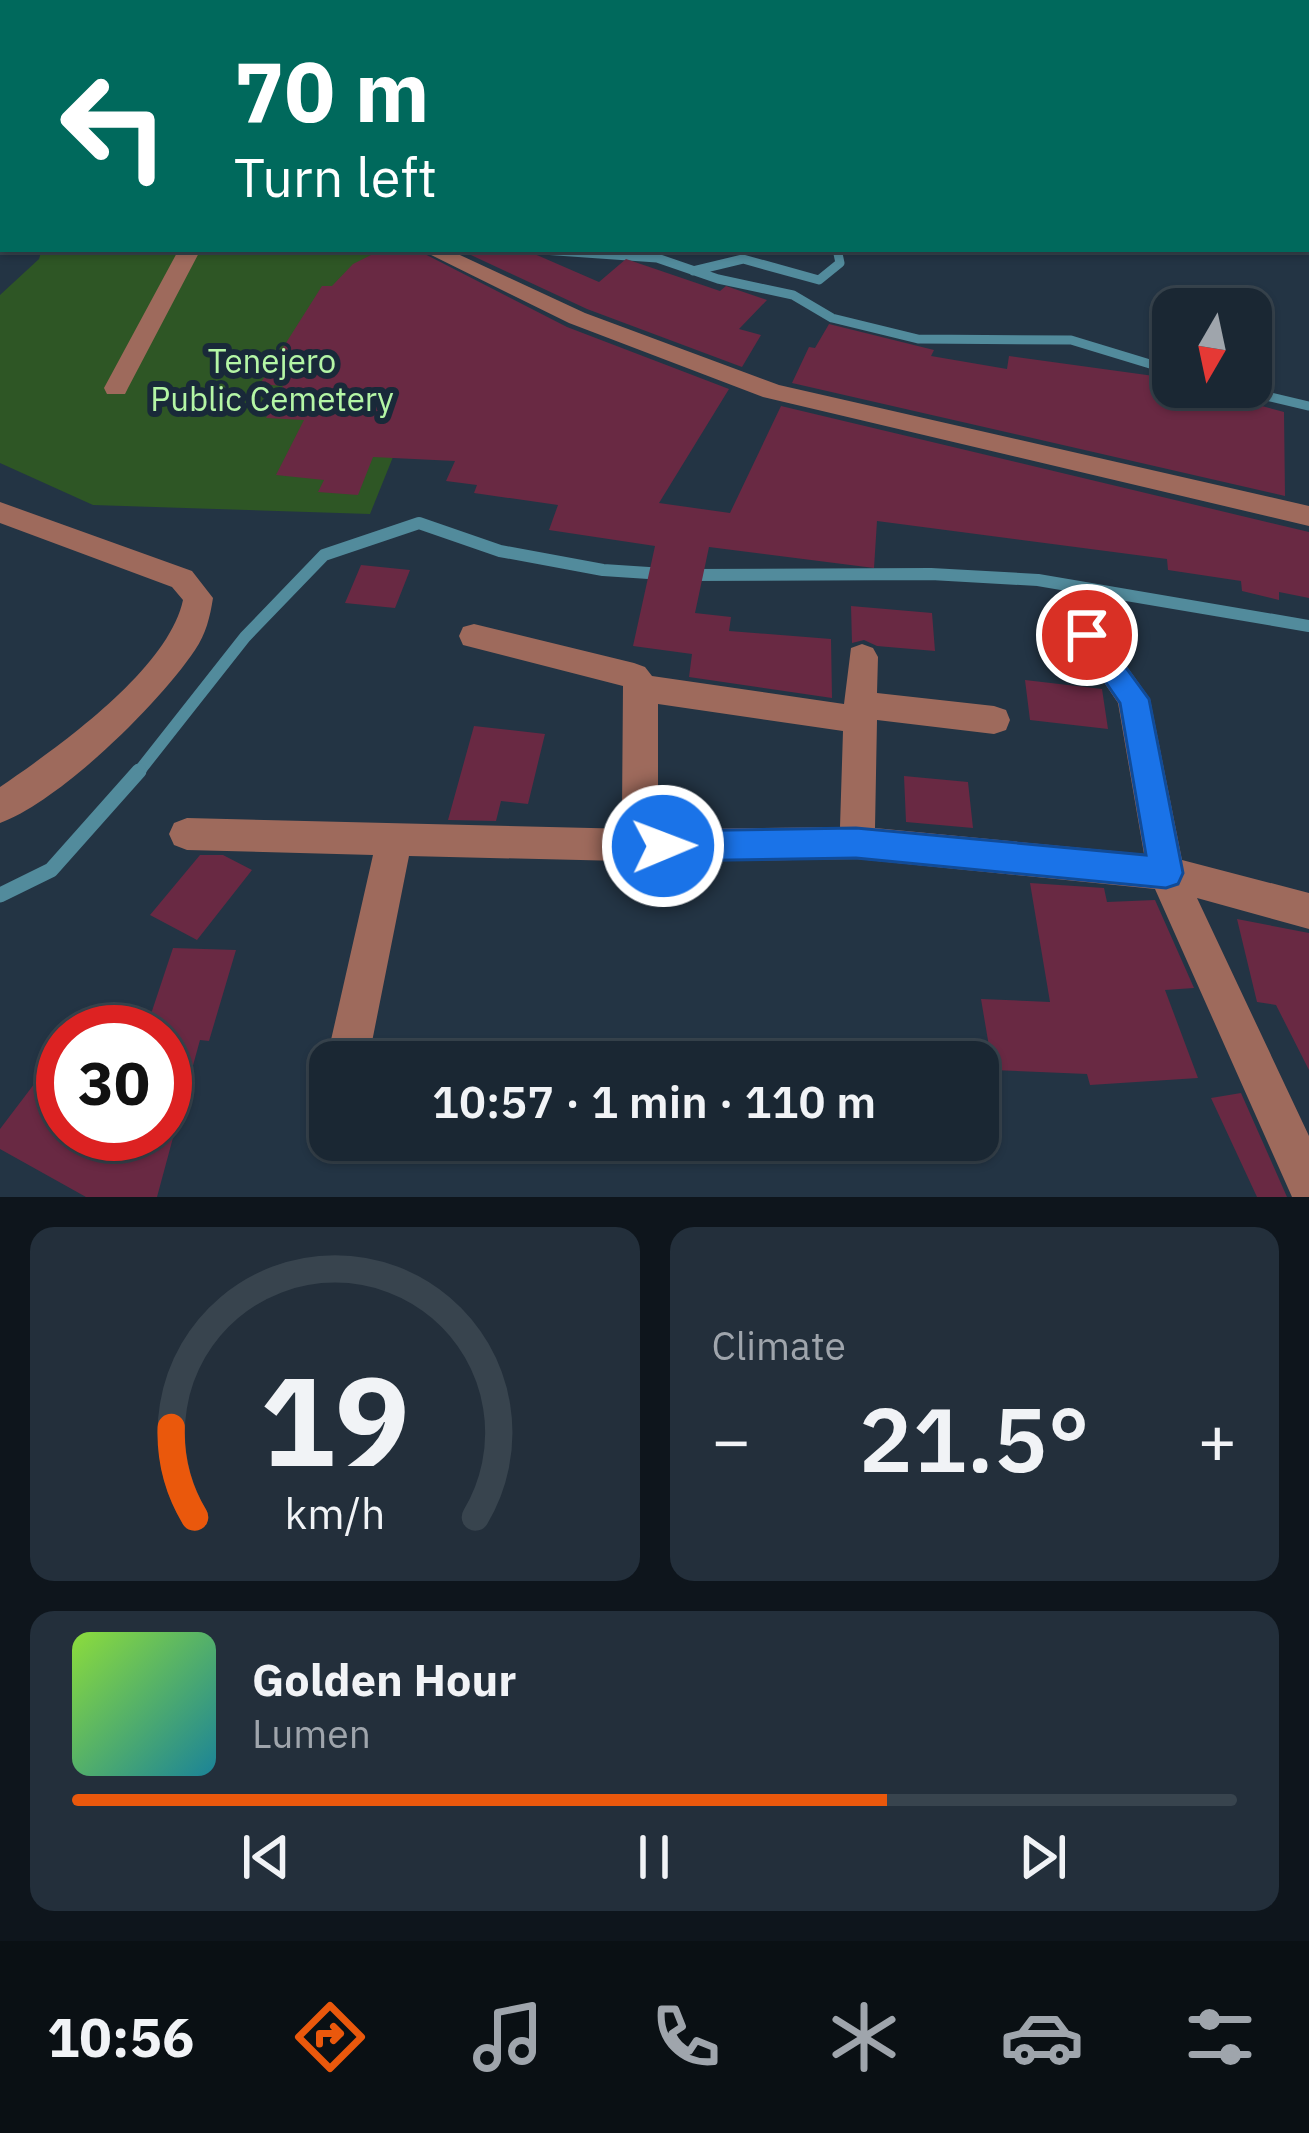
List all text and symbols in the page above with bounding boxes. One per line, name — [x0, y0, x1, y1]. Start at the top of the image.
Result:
text: 70 m — [234, 36, 430, 145]
icon: left — [36, 48, 192, 204]
text: Turn left — [234, 142, 437, 212]
north arrow — [1152, 288, 1272, 408]
map controls — [1152, 288, 1272, 408]
park label: Tenejero Public Cemetery — [150, 339, 394, 420]
pin — [1036, 584, 1138, 686]
icon: arrive — [1054, 602, 1120, 668]
position arrow — [600, 783, 726, 909]
speed limit sign: 30 — [36, 1005, 192, 1161]
text: 10:57 · 1 min · 110 m — [432, 1072, 876, 1130]
text: Climate — [712, 1320, 846, 1371]
text: 19 — [260, 1338, 410, 1500]
text: 21.5° — [859, 1380, 1090, 1497]
text: − — [712, 1396, 751, 1482]
text: + — [1197, 1396, 1237, 1482]
text: km/h — [284, 1485, 385, 1541]
text: Golden Hour — [252, 1650, 516, 1708]
text: Lumen — [252, 1708, 371, 1759]
icon: previous — [233, 1824, 299, 1890]
icon: pause — [621, 1824, 687, 1890]
icon: next — [1010, 1824, 1076, 1890]
icon: directions — [288, 1995, 372, 2079]
icon: music — [466, 1995, 550, 2079]
icon: phone — [644, 1995, 728, 2079]
icon: climate — [822, 1995, 906, 2079]
icon: car — [1000, 1995, 1084, 2079]
icon: filters — [1178, 1995, 1262, 2079]
text: 10:56 — [47, 2002, 194, 2072]

